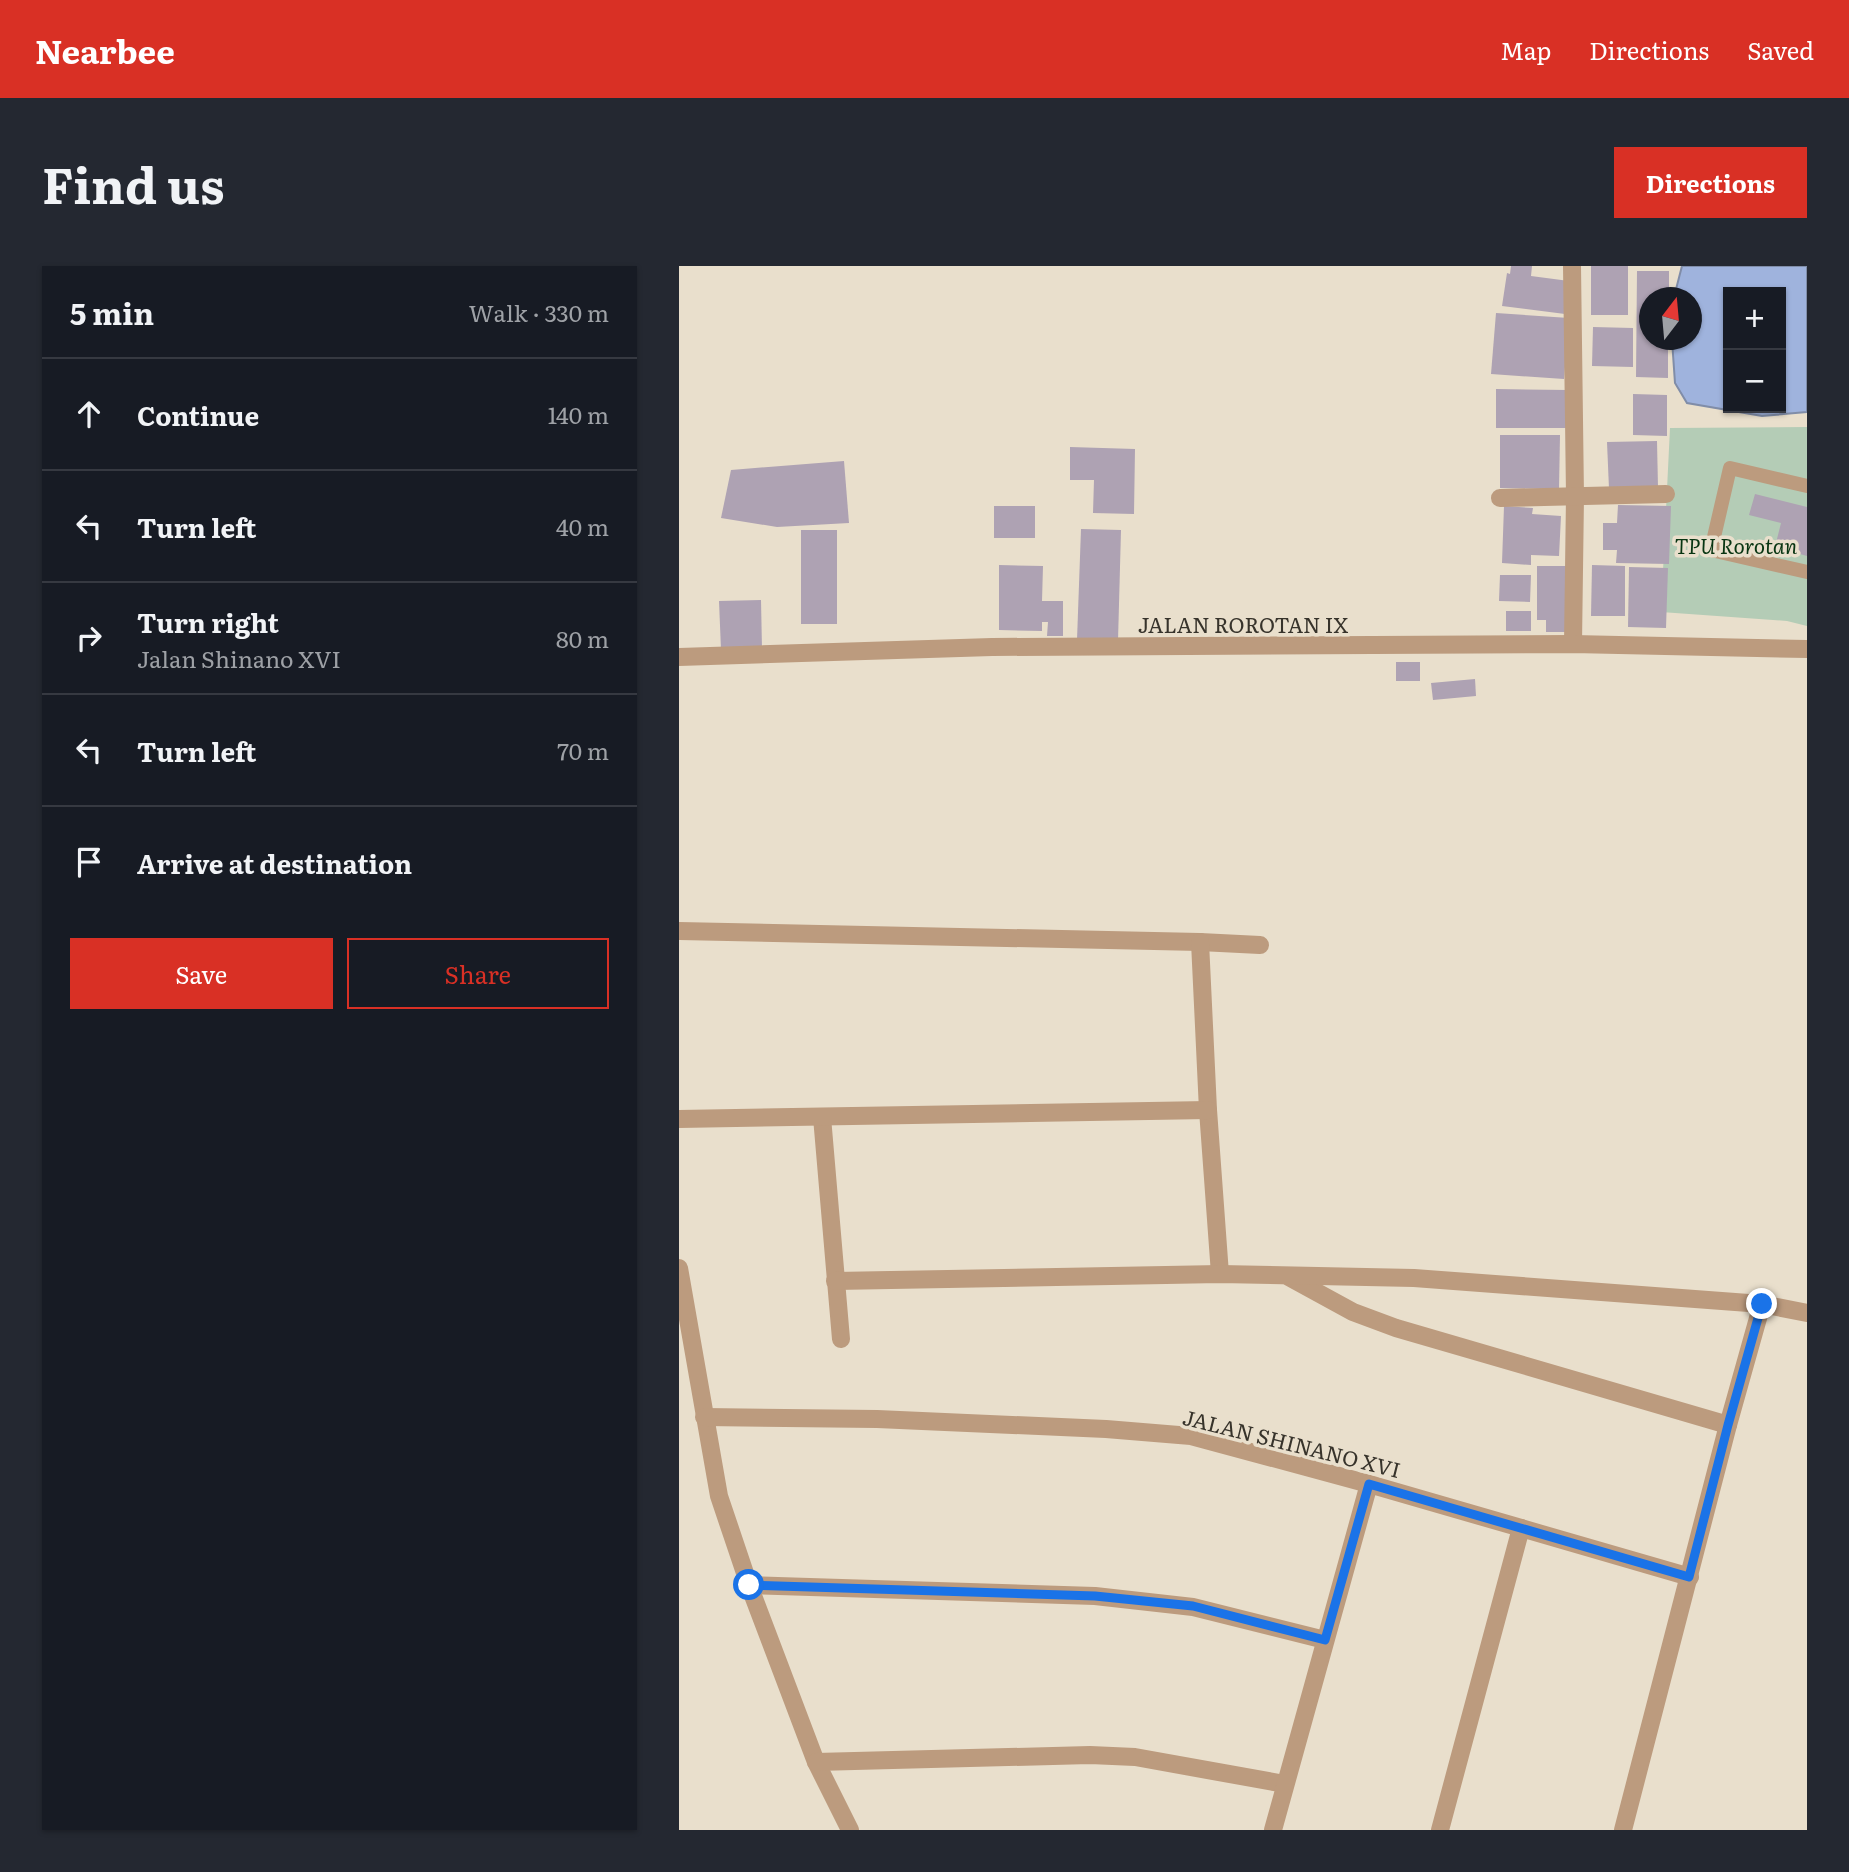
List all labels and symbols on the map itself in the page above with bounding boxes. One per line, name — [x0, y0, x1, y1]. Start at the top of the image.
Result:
north arrow — [1639, 287, 1702, 350]
park label: TPU Rorotan — [1675, 529, 1798, 560]
street label: JALAN ROROTAN IX — [1138, 608, 1348, 639]
route end — [1746, 1288, 1777, 1319]
street label: JALAN SHINANO XVI — [1180, 1400, 1404, 1484]
route start — [733, 1569, 764, 1600]

